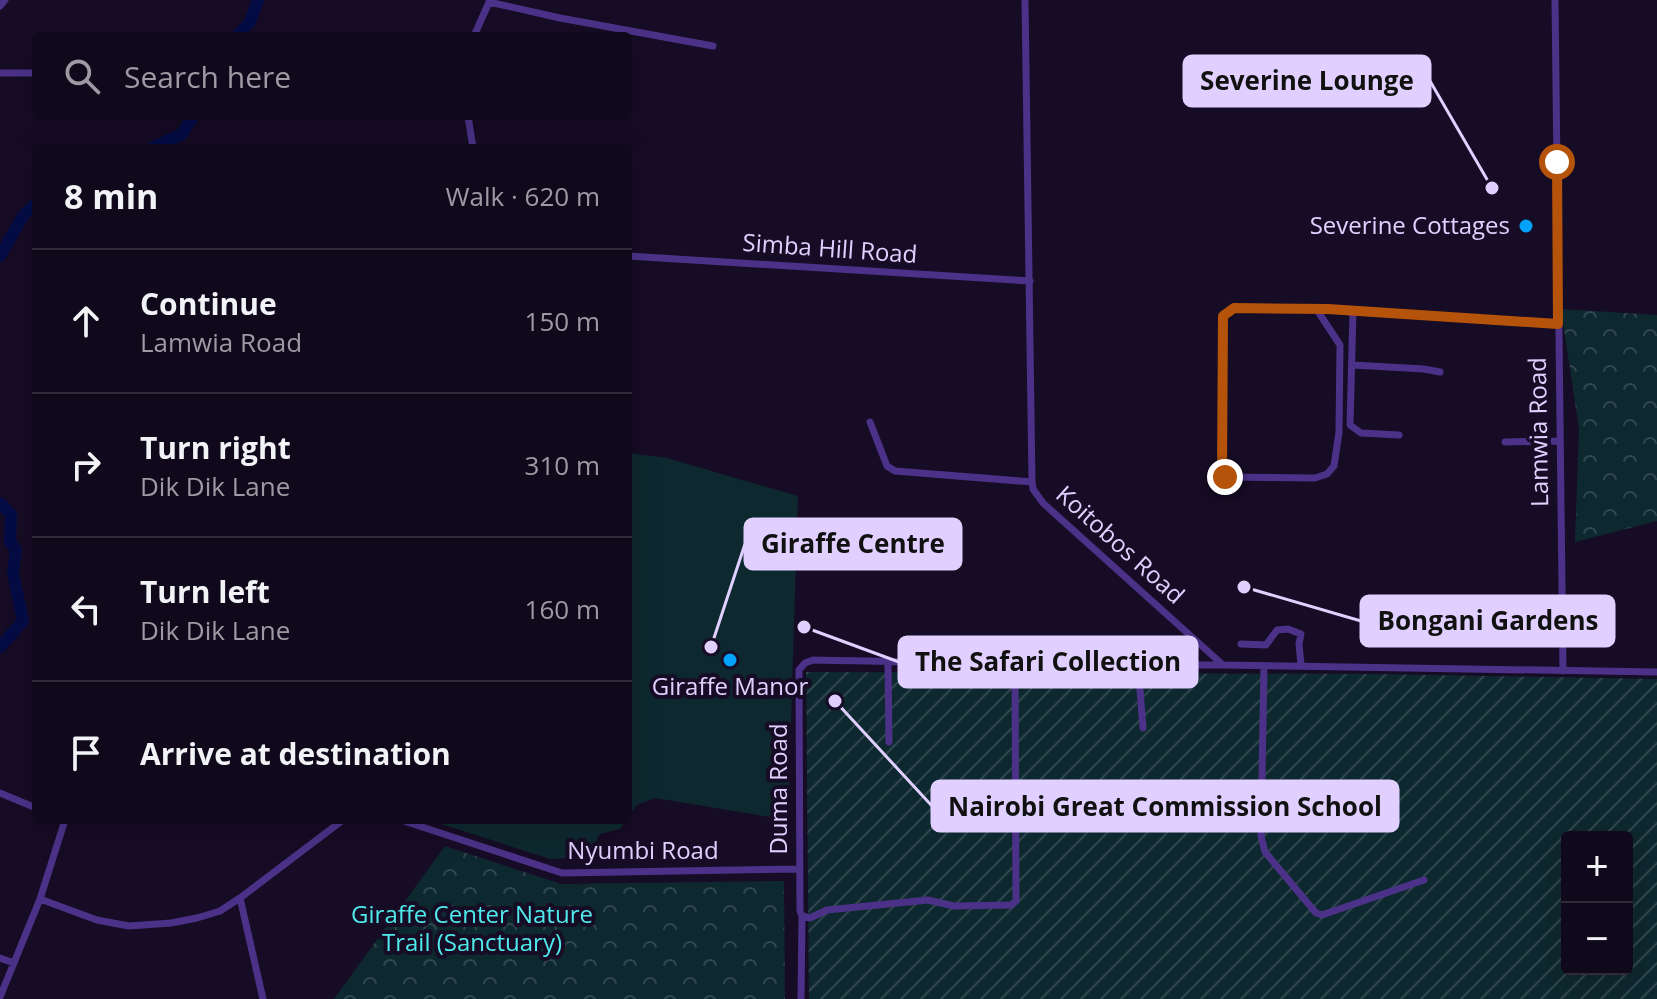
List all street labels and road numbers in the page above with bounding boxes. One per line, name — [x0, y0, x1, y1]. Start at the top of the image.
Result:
street label: Simba Hill Road — [742, 225, 919, 270]
street label: Lamwia Road — [1520, 357, 1555, 507]
street label: Koitobos Road — [1050, 477, 1192, 610]
street label: Duma Road — [761, 723, 794, 855]
street label: Nyumbi Road — [567, 833, 719, 866]

